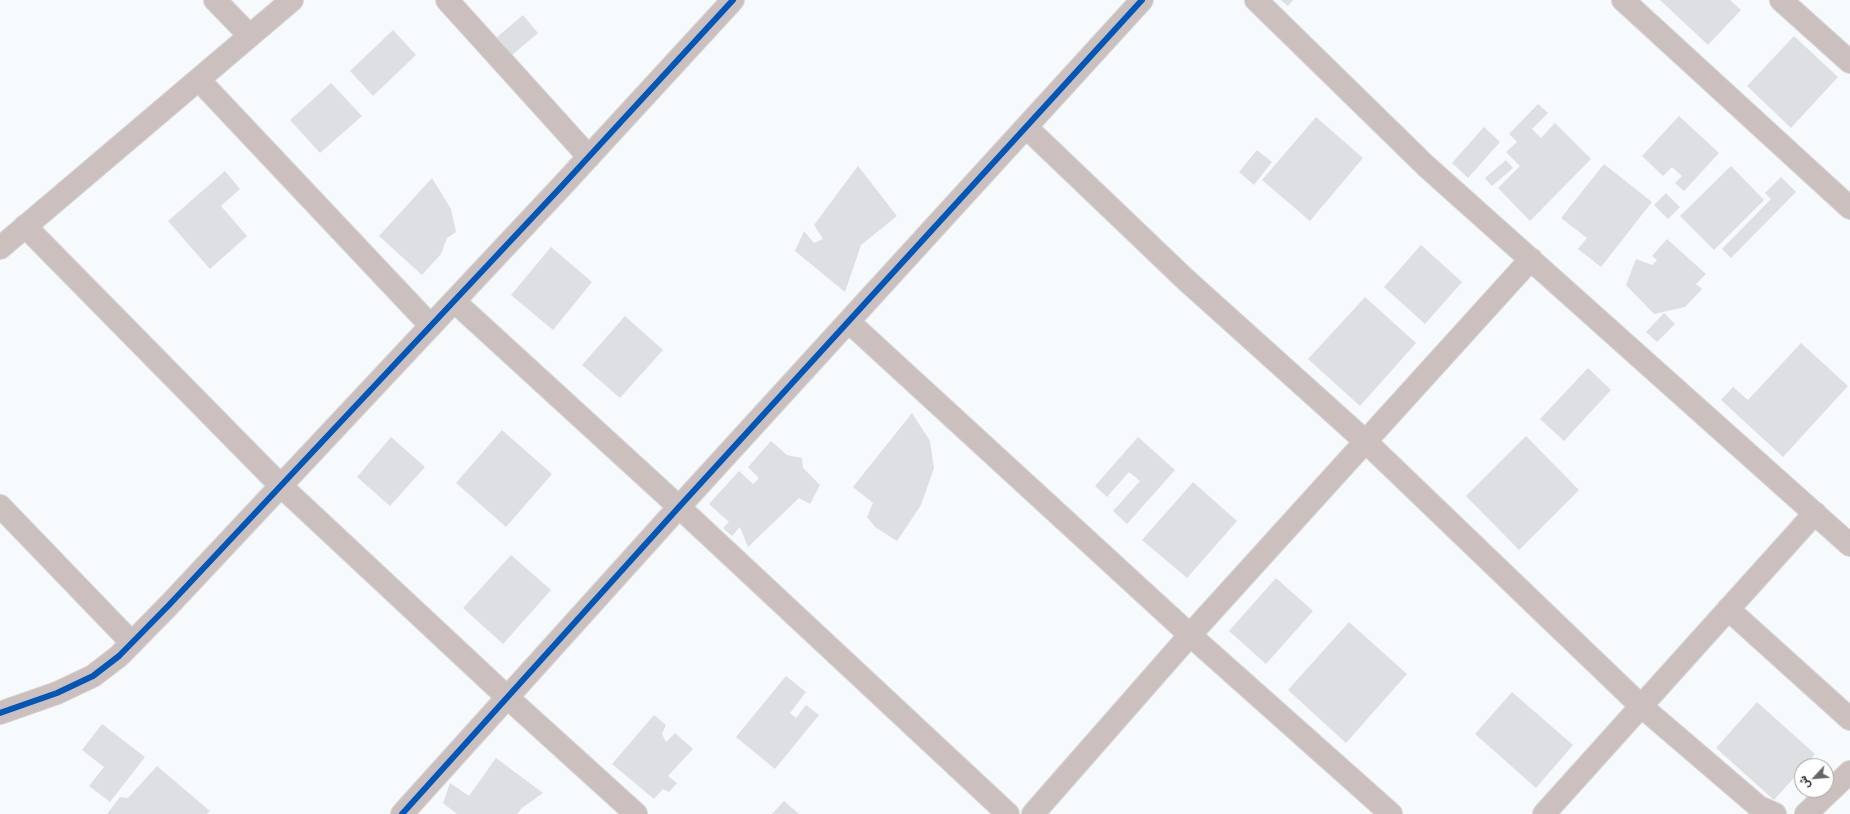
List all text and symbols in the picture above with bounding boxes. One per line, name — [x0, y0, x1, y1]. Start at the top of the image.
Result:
north arrow — [1794, 758, 1834, 798]
text: ش — [1796, 774, 1812, 791]

